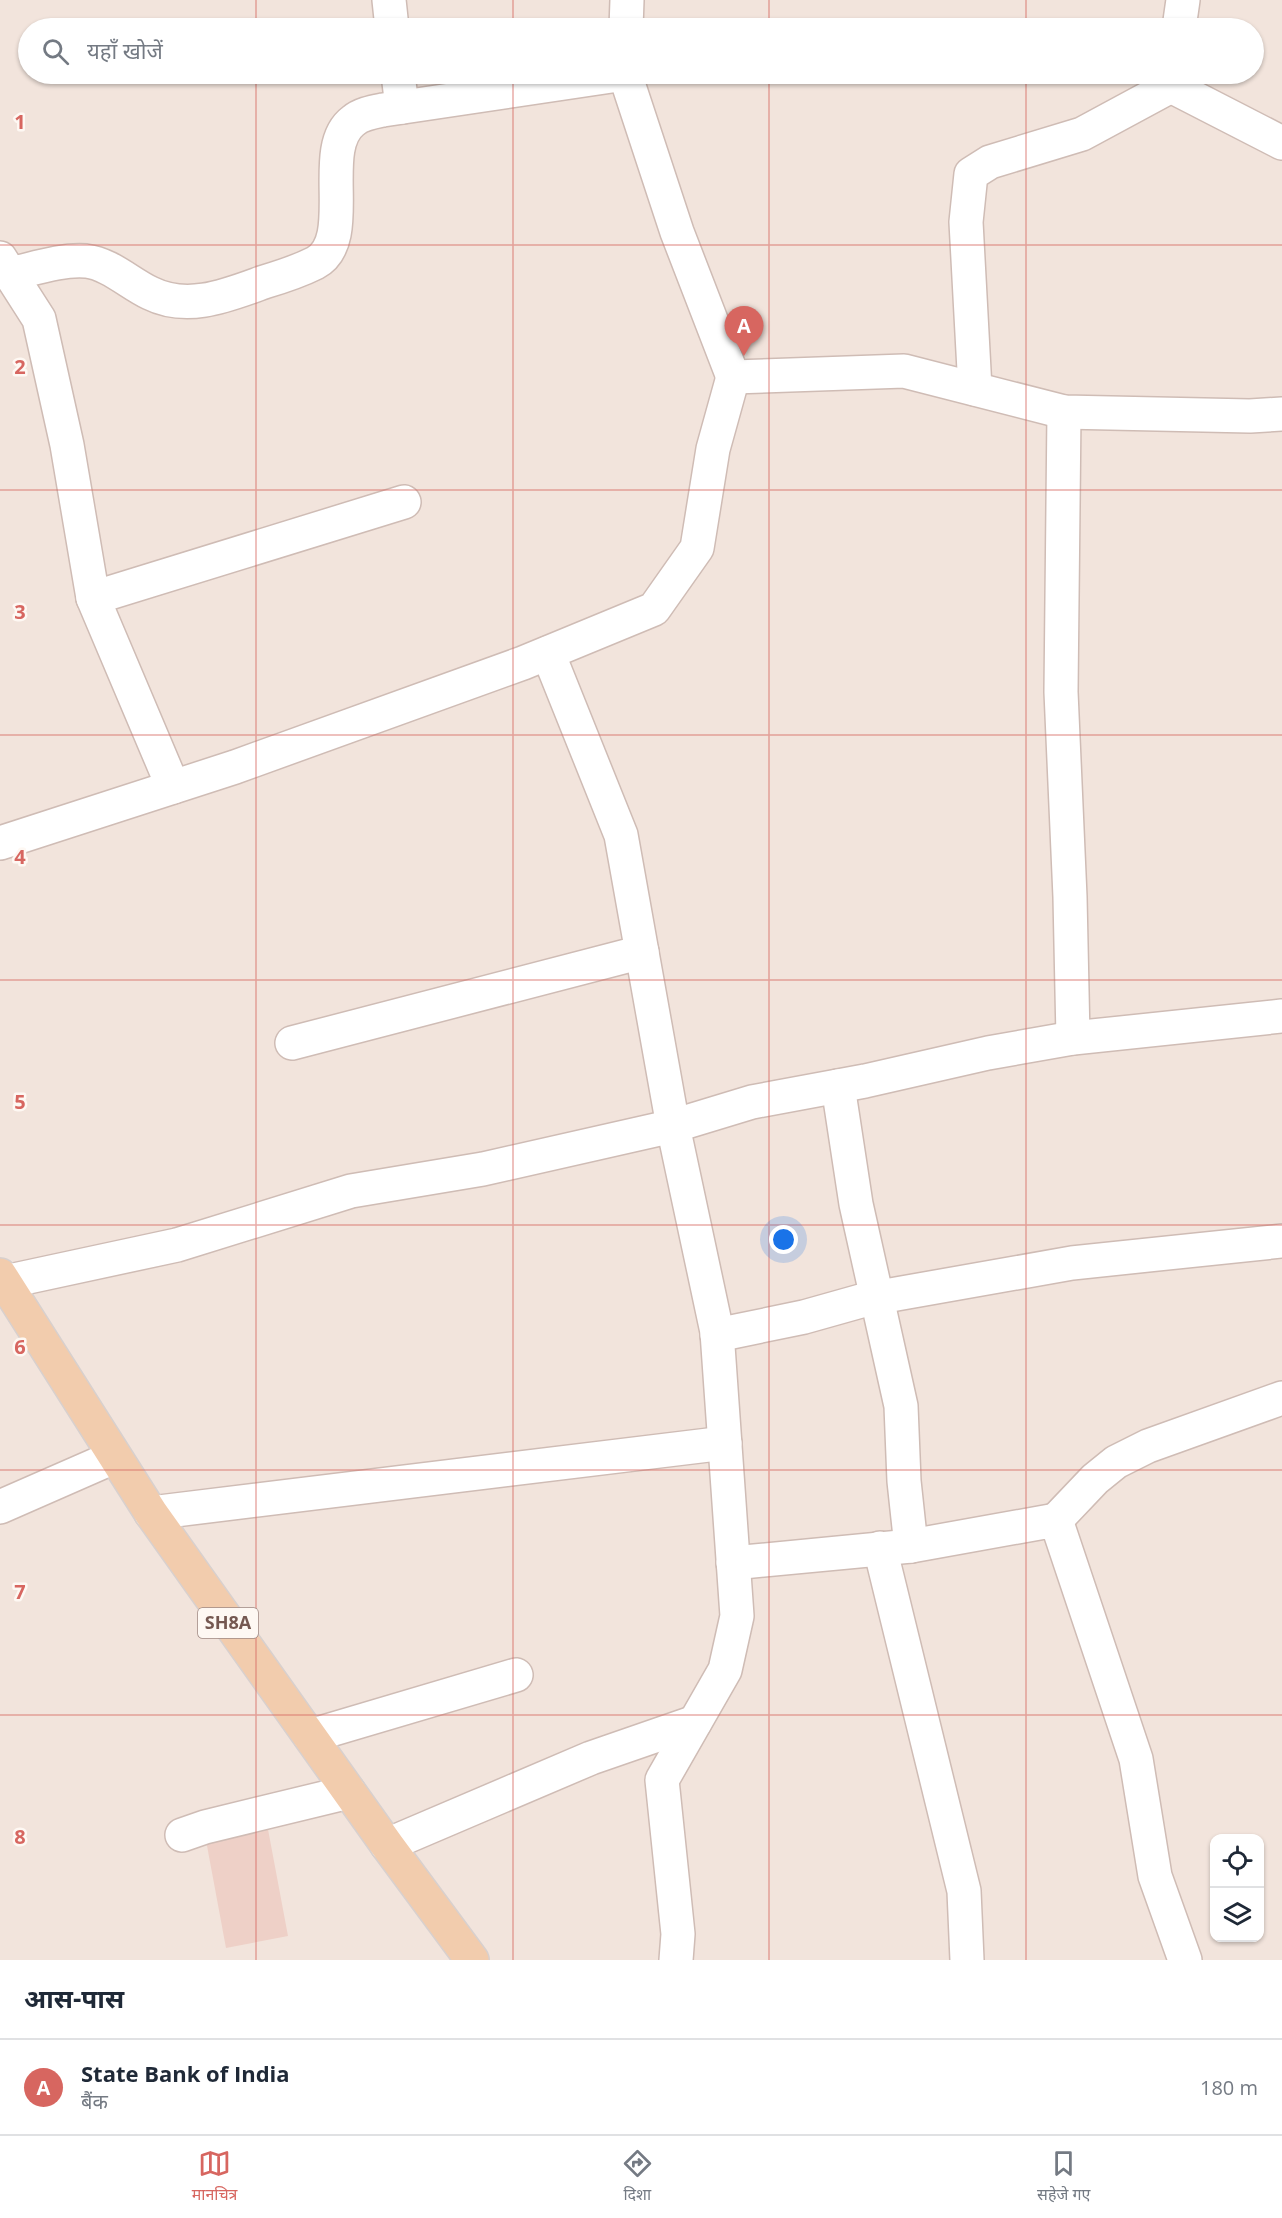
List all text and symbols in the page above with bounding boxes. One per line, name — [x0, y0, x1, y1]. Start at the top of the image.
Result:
search box — [18, 18, 1264, 84]
icon: search — [39, 35, 72, 68]
text: यहाँ खोजें — [87, 35, 163, 65]
text: 1 — [14, 108, 26, 135]
pin: A — [724, 306, 764, 356]
text: 2 — [14, 353, 26, 380]
text: 3 — [14, 598, 26, 625]
text: 4 — [14, 843, 26, 870]
text: 5 — [14, 1088, 26, 1115]
your location — [769, 1225, 798, 1254]
text: 6 — [14, 1333, 26, 1360]
text: 7 — [14, 1578, 26, 1605]
road number: SH8A — [198, 1608, 258, 1638]
text: 8 — [14, 1823, 26, 1850]
map controls — [1210, 1834, 1264, 1942]
button: locate — [1210, 1834, 1264, 1888]
button: layers — [1210, 1888, 1264, 1942]
text: आस-पास — [24, 1980, 124, 2016]
text: State Bank of India — [81, 2058, 290, 2088]
text: A — [37, 2074, 50, 2101]
text: 180 m — [1200, 2074, 1258, 2101]
text: बैंक — [81, 2088, 108, 2115]
tab: मानचित्र — [192, 2147, 237, 2207]
tab: दिशा — [621, 2147, 654, 2207]
tab: सहेजे गए — [1037, 2147, 1090, 2207]

